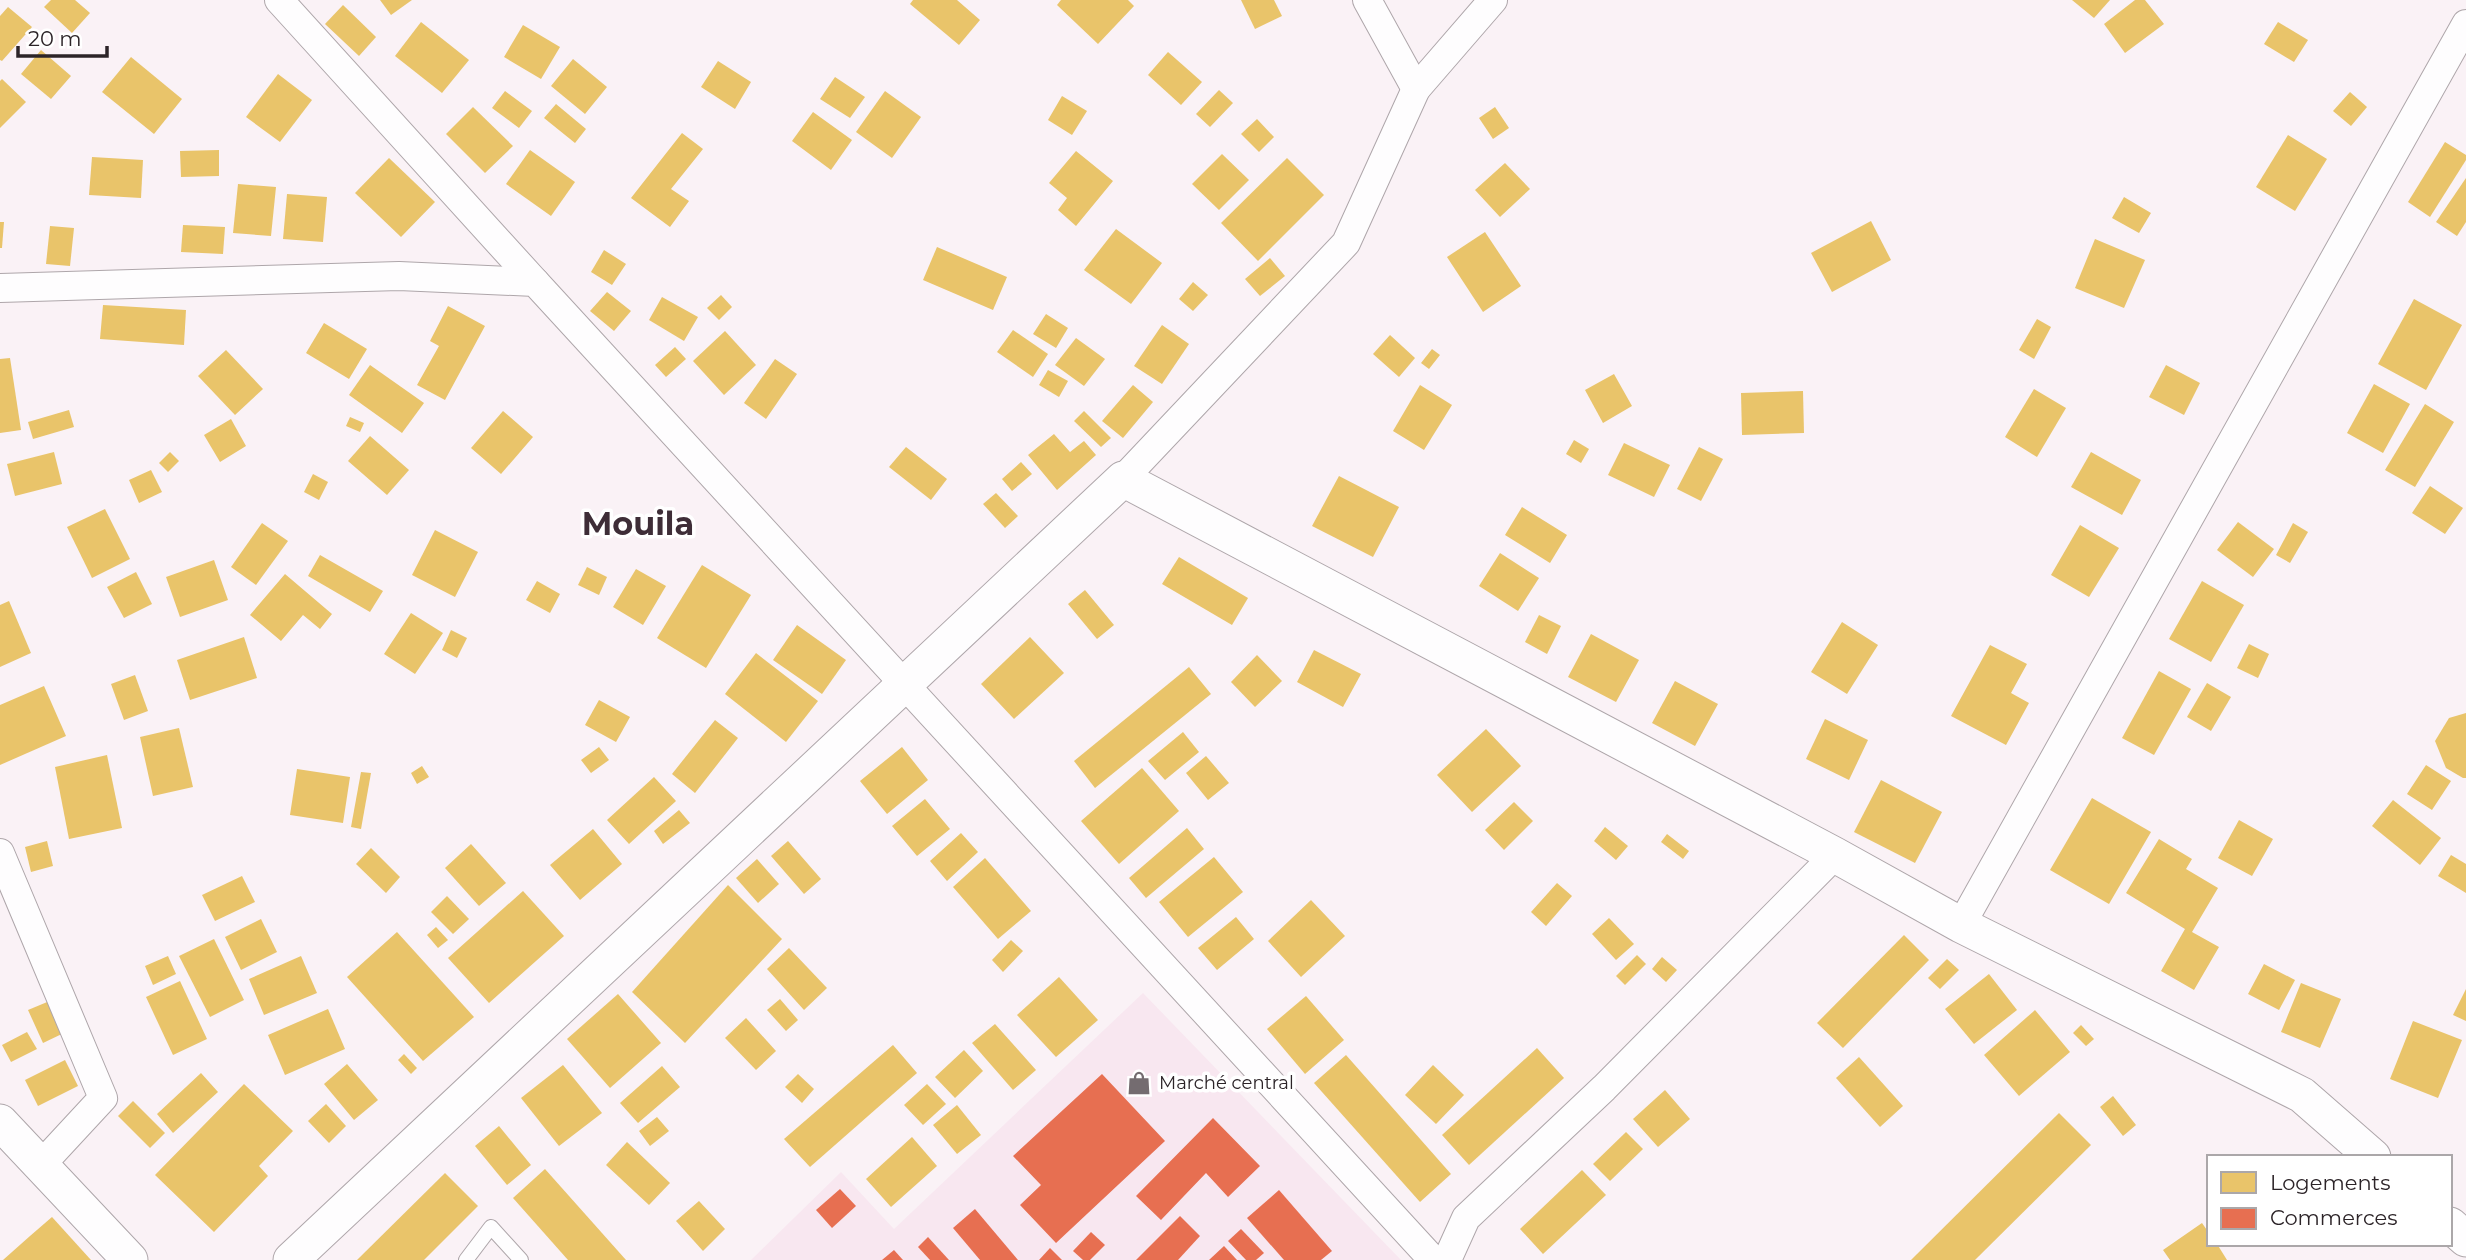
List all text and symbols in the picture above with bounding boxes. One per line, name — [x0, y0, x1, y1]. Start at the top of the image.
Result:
scale bar — [18, 14, 107, 58]
text: 20 m — [28, 26, 82, 51]
district label: Mouila — [582, 504, 694, 543]
shop icon: Marché central — [1125, 1069, 1153, 1097]
place label: Marché central — [1159, 1072, 1294, 1094]
legend — [2207, 1155, 2452, 1246]
text: Logements — [2270, 1170, 2390, 1195]
text: Commerces — [2270, 1205, 2398, 1230]

